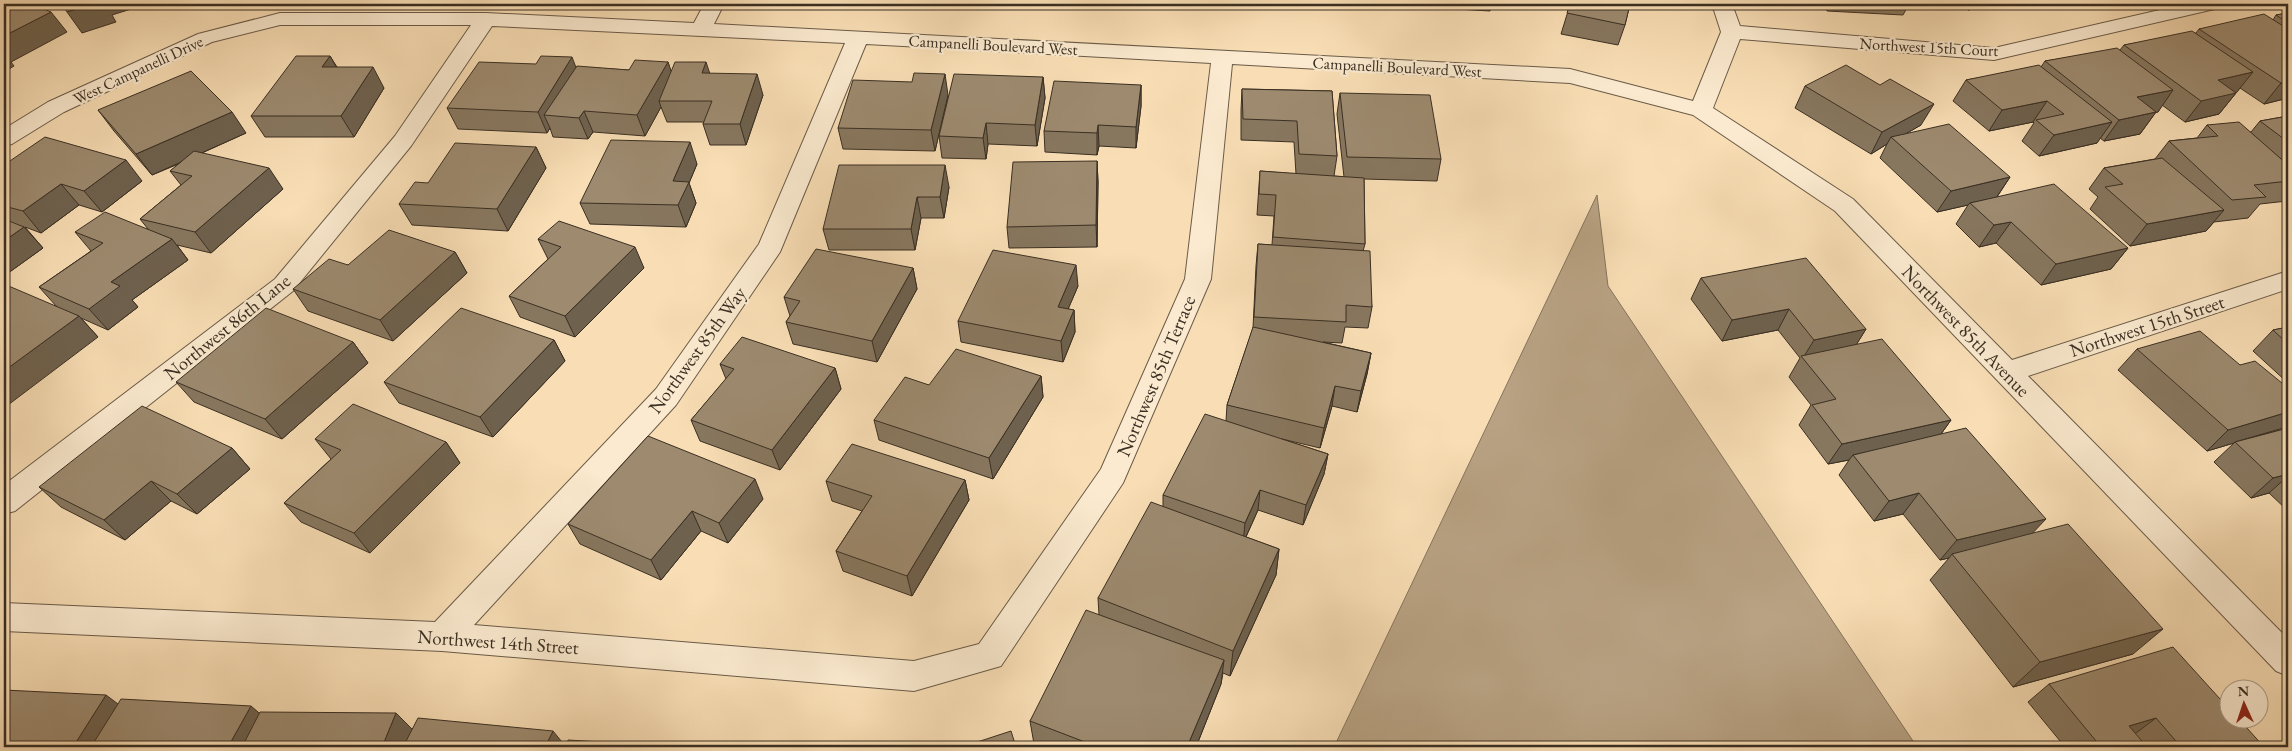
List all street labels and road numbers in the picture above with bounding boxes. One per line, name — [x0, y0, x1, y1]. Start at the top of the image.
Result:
street label: Campanelli Boulevard West — [908, 30, 1078, 60]
street label: West Campanelli Drive — [70, 31, 206, 109]
street label: Northwest 15th Court — [1859, 33, 1999, 61]
street label: Campanelli Boulevard West — [1312, 52, 1482, 82]
street label: Northwest 85th Avenue — [1896, 260, 2036, 402]
street label: Northwest 86th Lane — [159, 268, 295, 386]
street label: Northwest 85th Way — [643, 281, 752, 418]
street label: Northwest 15th Street — [2066, 289, 2228, 363]
street label: Northwest 85th Terrace — [1111, 292, 1201, 460]
street label: Northwest 14th Street — [417, 624, 579, 660]

